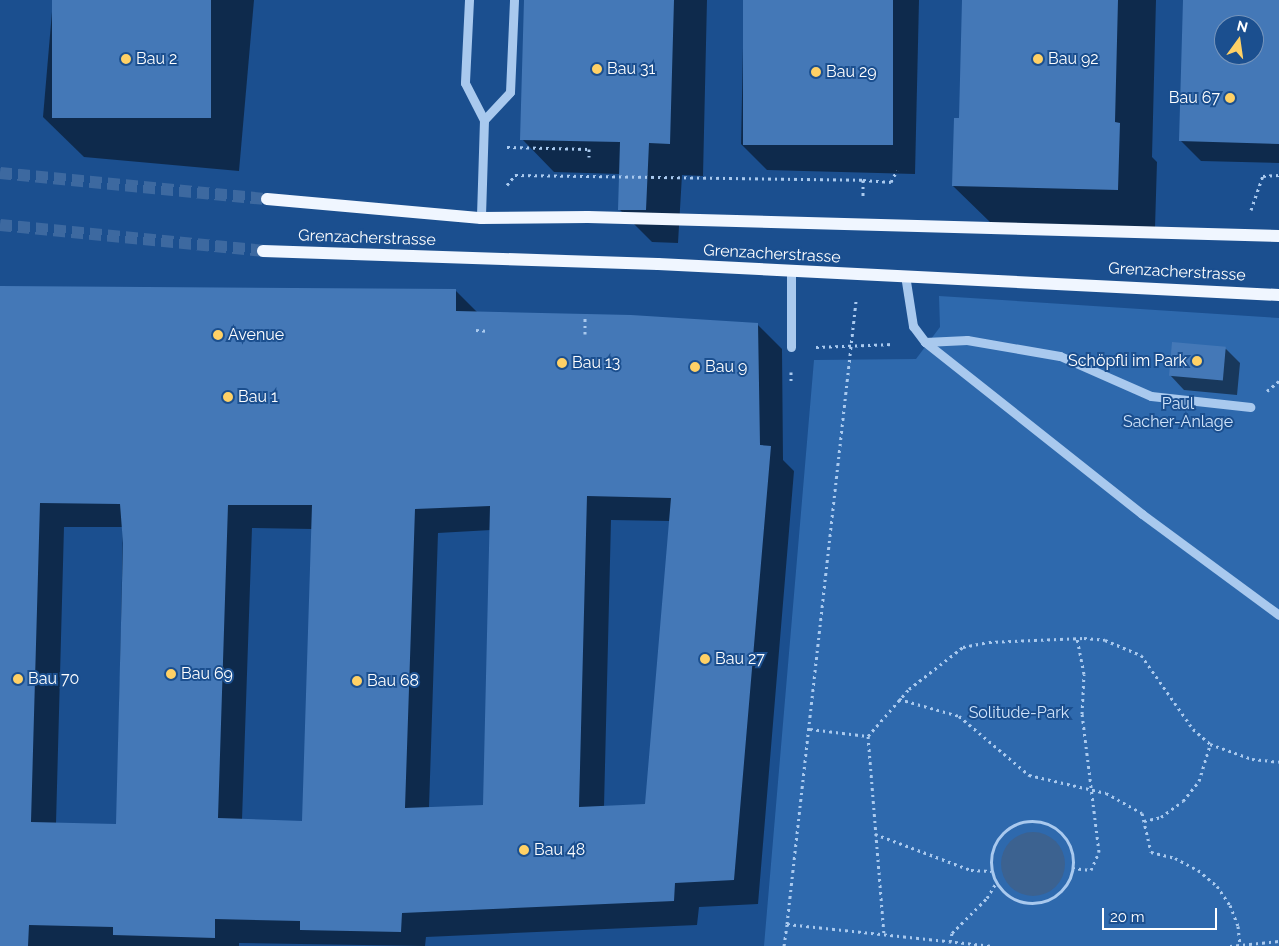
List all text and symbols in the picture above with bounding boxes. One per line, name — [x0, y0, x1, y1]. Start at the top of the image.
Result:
north arrow — [1214, 15, 1264, 65]
text: N — [1235, 17, 1250, 35]
place label: Bau 2 — [136, 49, 177, 69]
place label: Bau 92 — [1048, 49, 1099, 69]
marker: Bau 2 — [120, 53, 132, 65]
marker: Bau 92 — [1032, 53, 1044, 65]
place label: Bau 31 — [607, 59, 655, 79]
place label: Bau 29 — [826, 62, 877, 82]
marker: Bau 31 — [591, 63, 603, 75]
marker: Bau 29 — [810, 66, 822, 78]
place label: Bau 67 — [1169, 88, 1220, 108]
marker: Bau 67 — [1224, 92, 1236, 104]
street label: Grenzacherstrasse — [298, 226, 436, 250]
street label: Grenzacherstrasse — [703, 241, 841, 267]
street label: Grenzacherstrasse — [1108, 259, 1246, 285]
place label: Avenue — [228, 325, 284, 345]
marker: Avenue — [212, 329, 224, 341]
place label: Schöpfli im Park — [1068, 351, 1187, 371]
place label: Bau 13 — [572, 353, 620, 373]
marker: Schöpfli im Park — [1191, 355, 1203, 367]
marker: Bau 13 — [556, 357, 568, 369]
place label: Bau 9 — [705, 357, 747, 377]
marker: Bau 9 — [689, 361, 701, 373]
place label: Bau 1 — [238, 387, 278, 407]
marker: Bau 1 — [222, 391, 234, 403]
park label: Paul Sacher-Anlage — [1123, 394, 1233, 432]
place label: Bau 27 — [715, 649, 765, 669]
marker: Bau 27 — [699, 653, 711, 665]
place label: Bau 69 — [181, 664, 233, 684]
marker: Bau 69 — [165, 668, 177, 680]
place label: Bau 70 — [28, 669, 79, 689]
place label: Bau 68 — [367, 671, 419, 691]
marker: Bau 70 — [12, 673, 24, 685]
marker: Bau 68 — [351, 675, 363, 687]
park label: Solitude-Park — [969, 703, 1069, 723]
place label: Bau 48 — [534, 840, 585, 860]
marker: Bau 48 — [518, 844, 530, 856]
scale bar — [1104, 898, 1219, 930]
text: 20 m — [1110, 908, 1145, 926]

